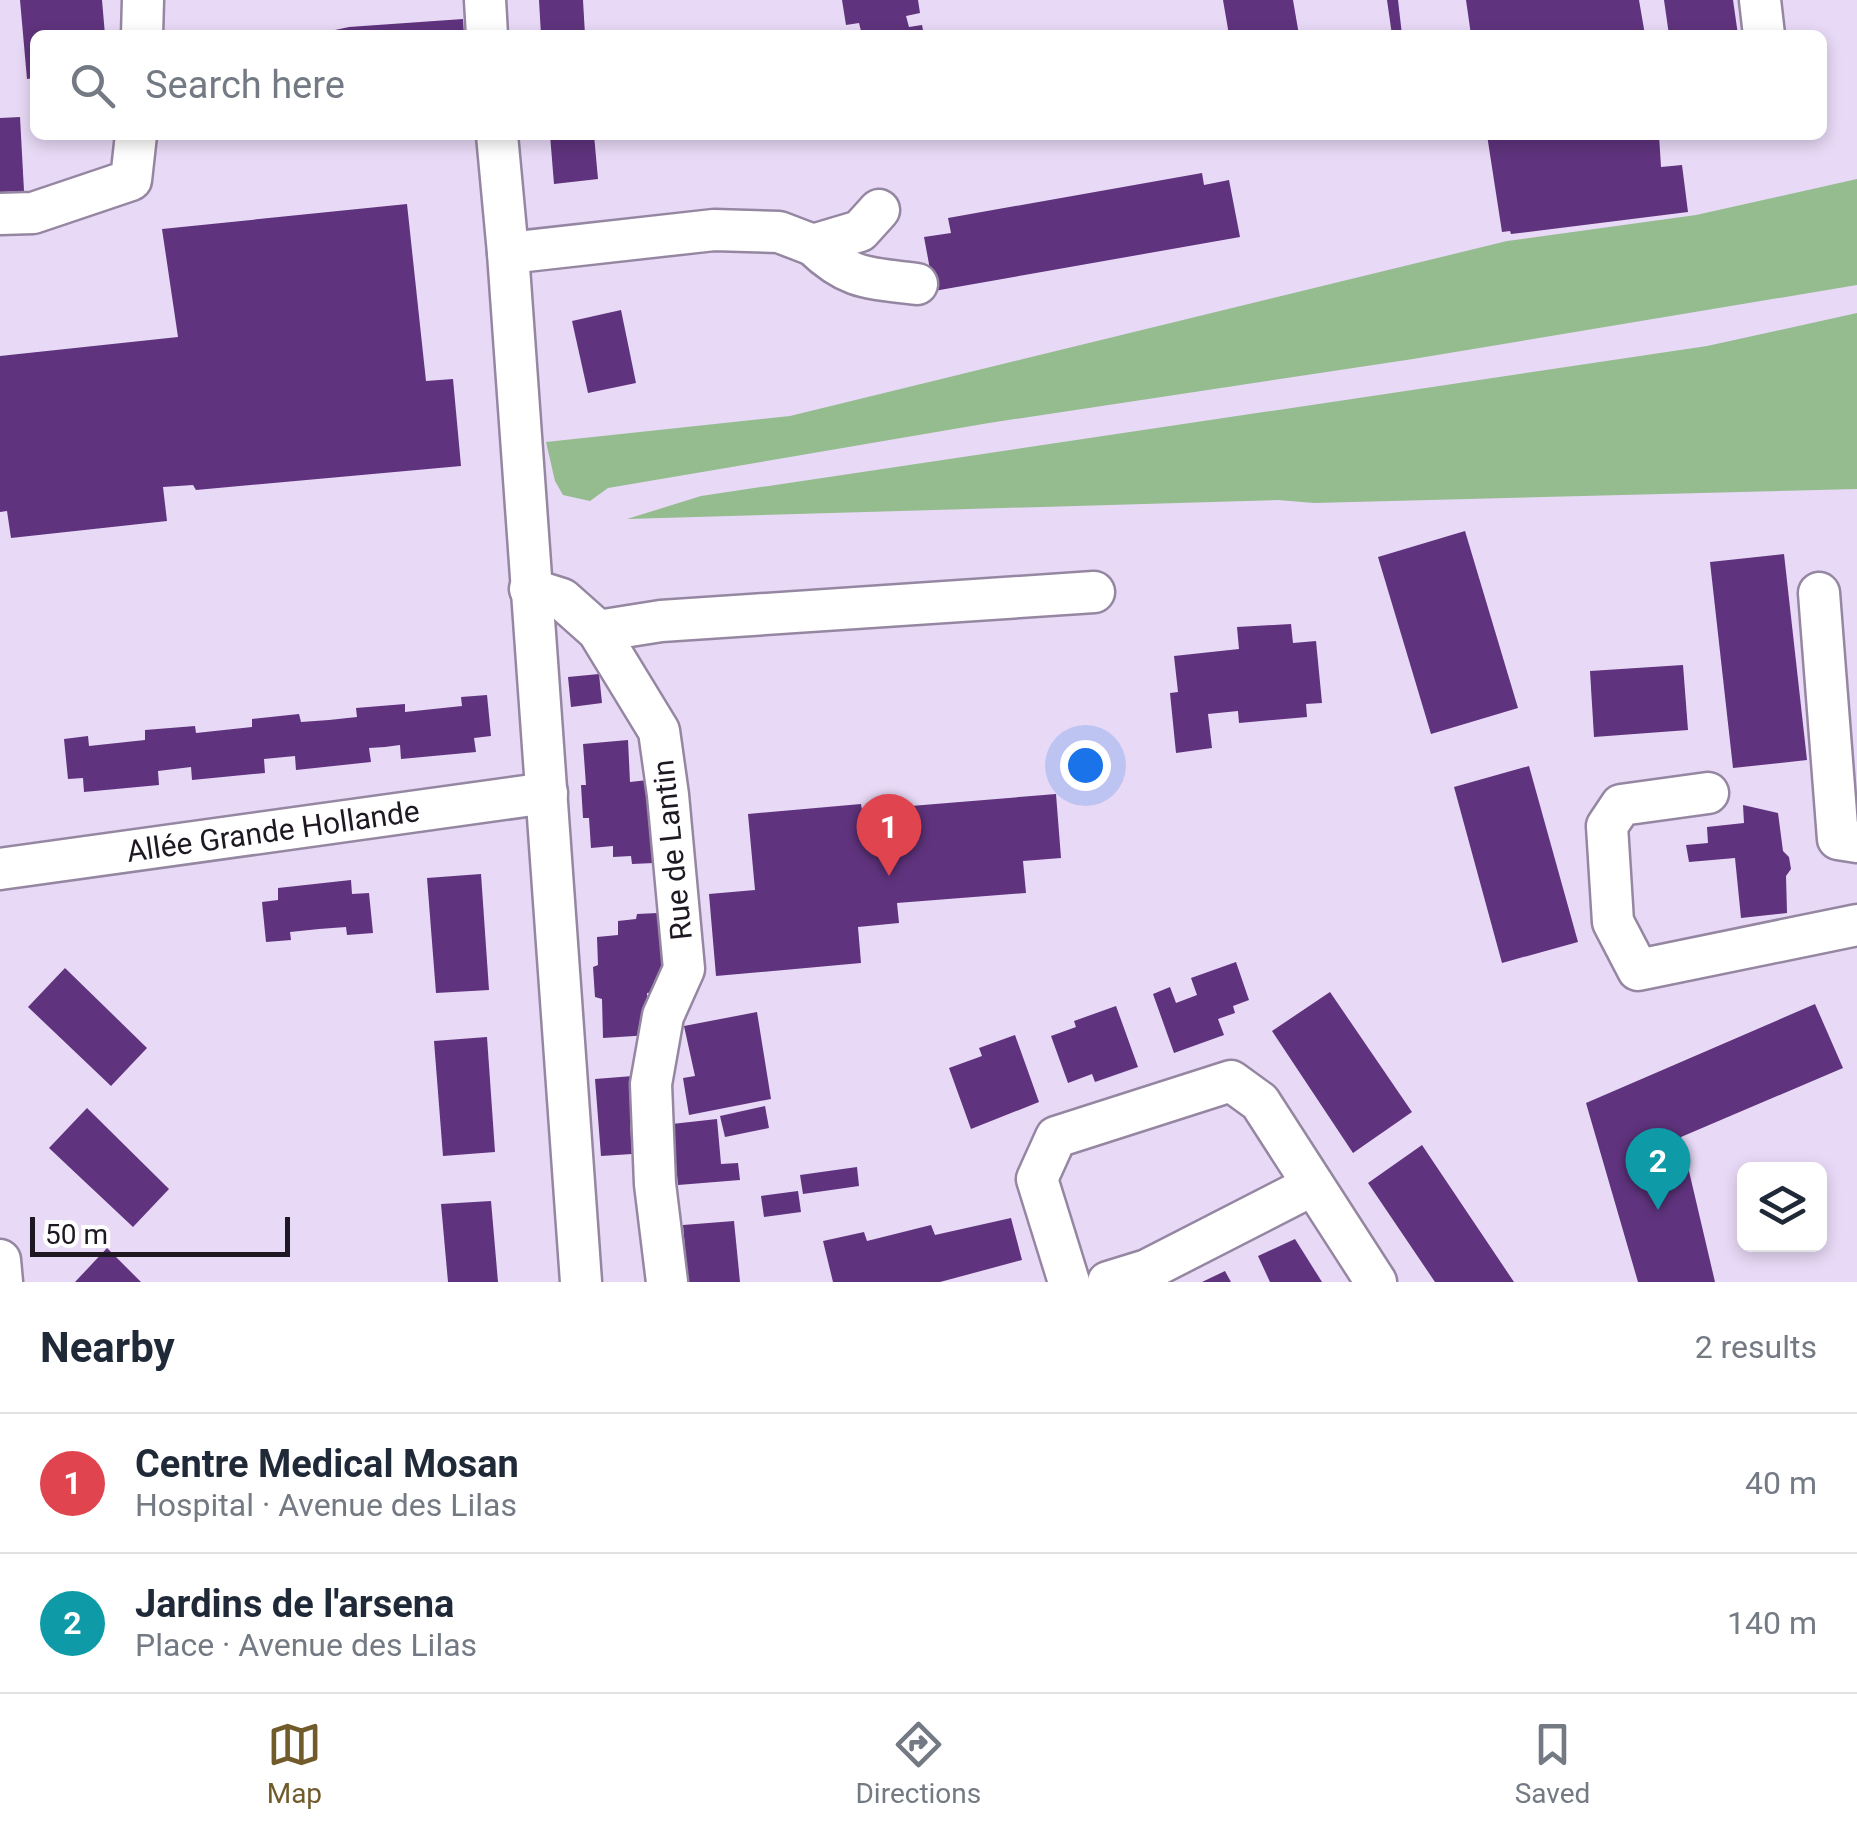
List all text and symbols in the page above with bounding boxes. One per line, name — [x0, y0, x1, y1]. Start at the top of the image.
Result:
search box — [30, 30, 1827, 140]
icon: search — [65, 58, 120, 113]
text: Search here — [145, 63, 345, 107]
your location — [1060, 740, 1111, 791]
street label: Rue de Lantin — [645, 758, 699, 942]
street label: Allée Grande Hollande — [124, 793, 422, 869]
pin: 1 — [856, 794, 922, 876]
pin: 2 — [1626, 1128, 1690, 1210]
map controls — [1737, 1162, 1827, 1252]
button: layers — [1737, 1162, 1827, 1252]
scale bar — [30, 1212, 290, 1256]
text: 50 m — [45, 1218, 108, 1251]
text: Nearby — [40, 1323, 175, 1372]
text: 2 results — [1695, 1328, 1817, 1366]
text: Centre Medical Mosan — [135, 1442, 519, 1486]
text: 1 — [63, 1464, 82, 1502]
text: 40 m — [1745, 1464, 1817, 1502]
text: Hospital · Avenue des Lilas — [135, 1486, 517, 1524]
text: Jardins de l'arsena — [135, 1582, 454, 1626]
text: 2 — [63, 1604, 82, 1642]
text: 140 m — [1727, 1604, 1817, 1642]
text: Place · Avenue des Lilas — [135, 1626, 477, 1664]
tab: Map — [267, 1717, 322, 1810]
tab: Directions — [855, 1717, 981, 1810]
tab: Saved — [1515, 1717, 1590, 1810]

